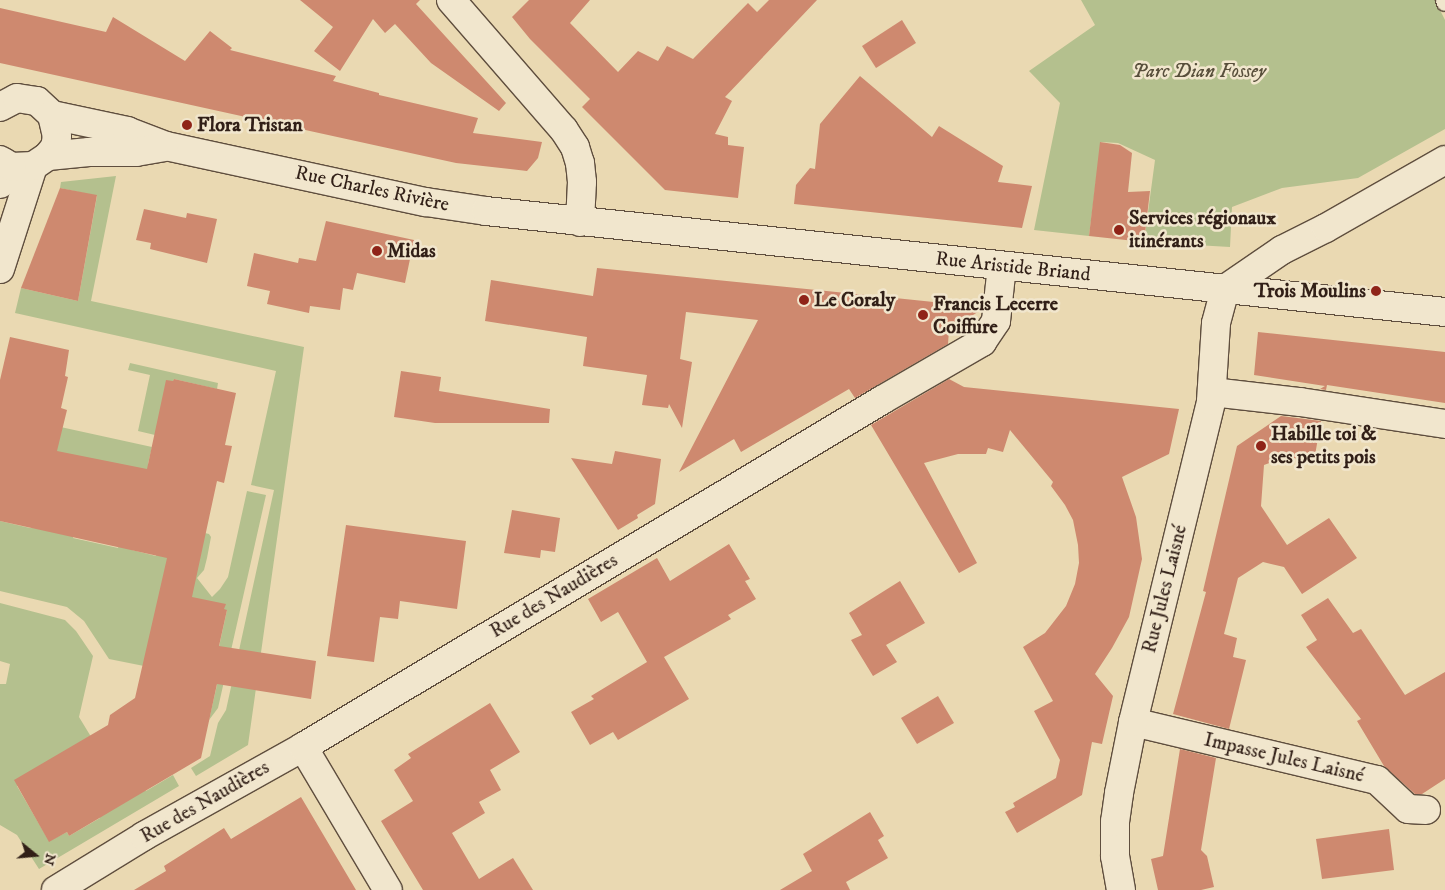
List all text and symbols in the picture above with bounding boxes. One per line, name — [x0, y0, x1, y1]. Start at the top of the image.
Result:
park label: Parc Dian Fossey — [1132, 59, 1266, 83]
place label: Flora Tristan — [197, 113, 303, 137]
marker: Flora Tristan — [181, 119, 193, 131]
street label: Rue Charles Rivière — [293, 161, 451, 217]
place label: Services régionaux itinérants — [1129, 206, 1276, 253]
marker: Services régionaux itinérants — [1113, 224, 1125, 236]
place label: Midas — [387, 239, 436, 263]
marker: Midas — [371, 245, 383, 257]
street label: Rue Aristide Briand — [934, 247, 1092, 287]
place label: Trois Moulins — [1254, 279, 1366, 303]
marker: Trois Moulins — [1370, 285, 1382, 297]
place label: Le Coraly — [814, 288, 895, 312]
place label: Francis Lecerre Coiffure — [933, 292, 1058, 339]
marker: Le Coraly — [798, 294, 810, 306]
marker: Francis Lecerre Coiffure — [917, 309, 929, 321]
place label: Habille toi & ses petits pois — [1271, 422, 1376, 469]
marker: Habille toi & ses petits pois — [1255, 440, 1267, 452]
street label: Rue Jules Laisné — [1137, 522, 1193, 656]
street label: Rue des Naudières — [486, 548, 622, 644]
street label: Impasse Jules Laisné — [1202, 728, 1366, 788]
street label: Rue des Naudières — [136, 755, 274, 849]
north arrow — [10, 830, 60, 880]
text: N — [39, 851, 60, 868]

